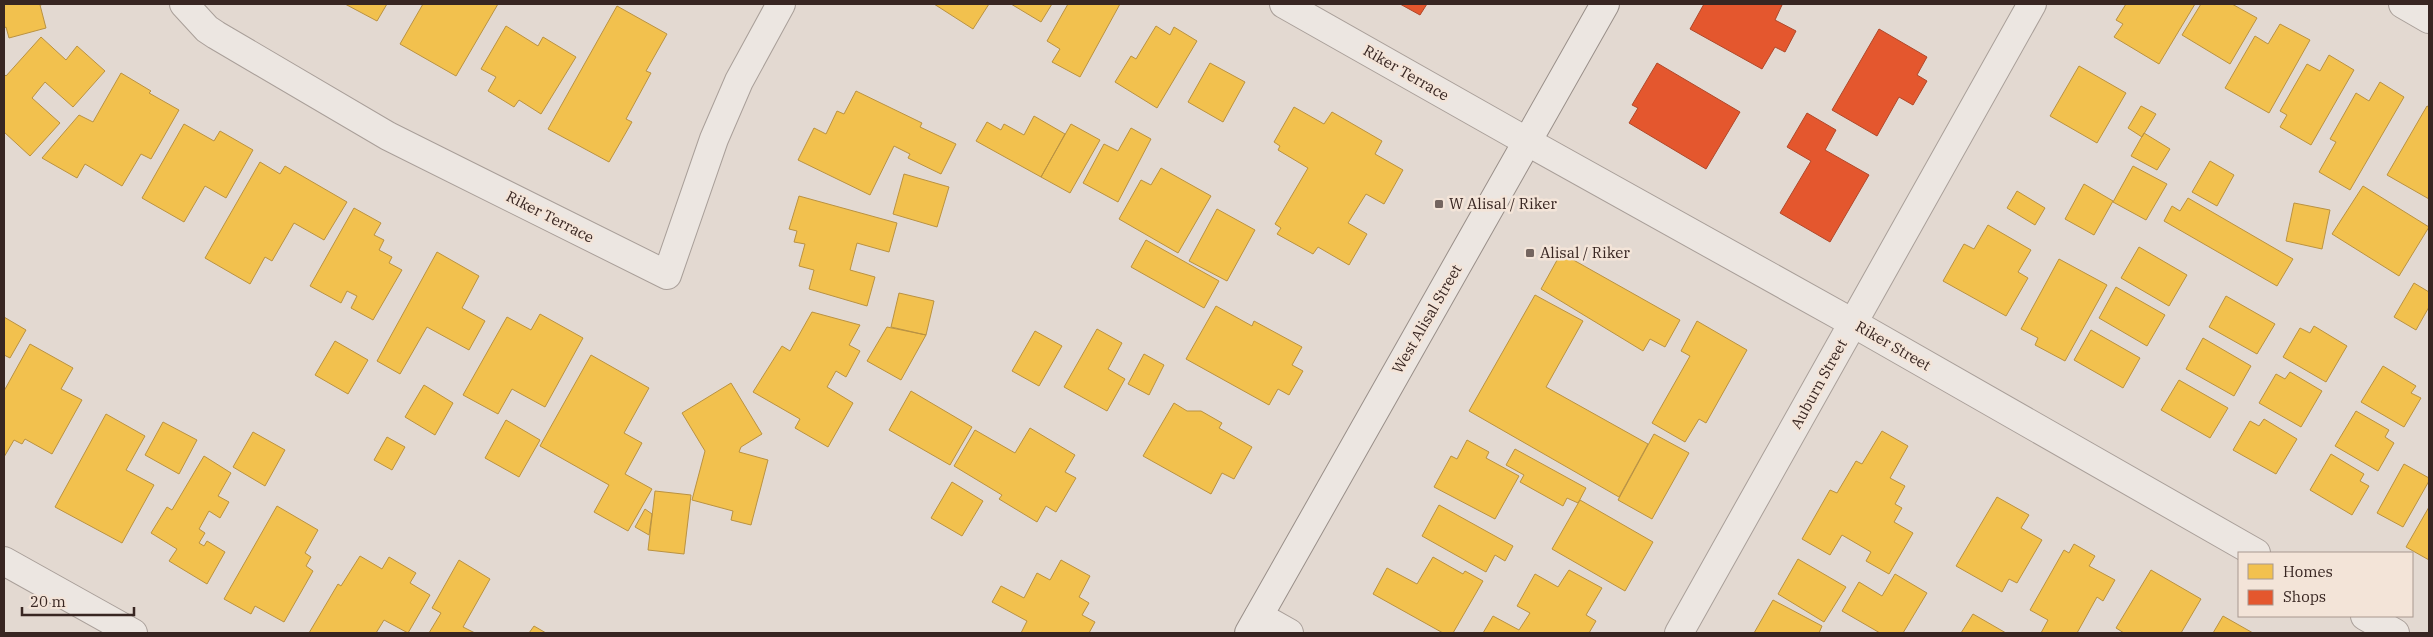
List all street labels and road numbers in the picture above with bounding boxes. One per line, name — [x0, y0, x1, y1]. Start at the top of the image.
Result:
street label: Riker Terrace — [1360, 40, 1452, 105]
street label: Riker Terrace — [503, 186, 597, 247]
street label: West Alisal Street — [1388, 261, 1466, 377]
street label: Riker Street — [1852, 316, 1934, 375]
street label: Auburn Street — [1786, 336, 1851, 432]

